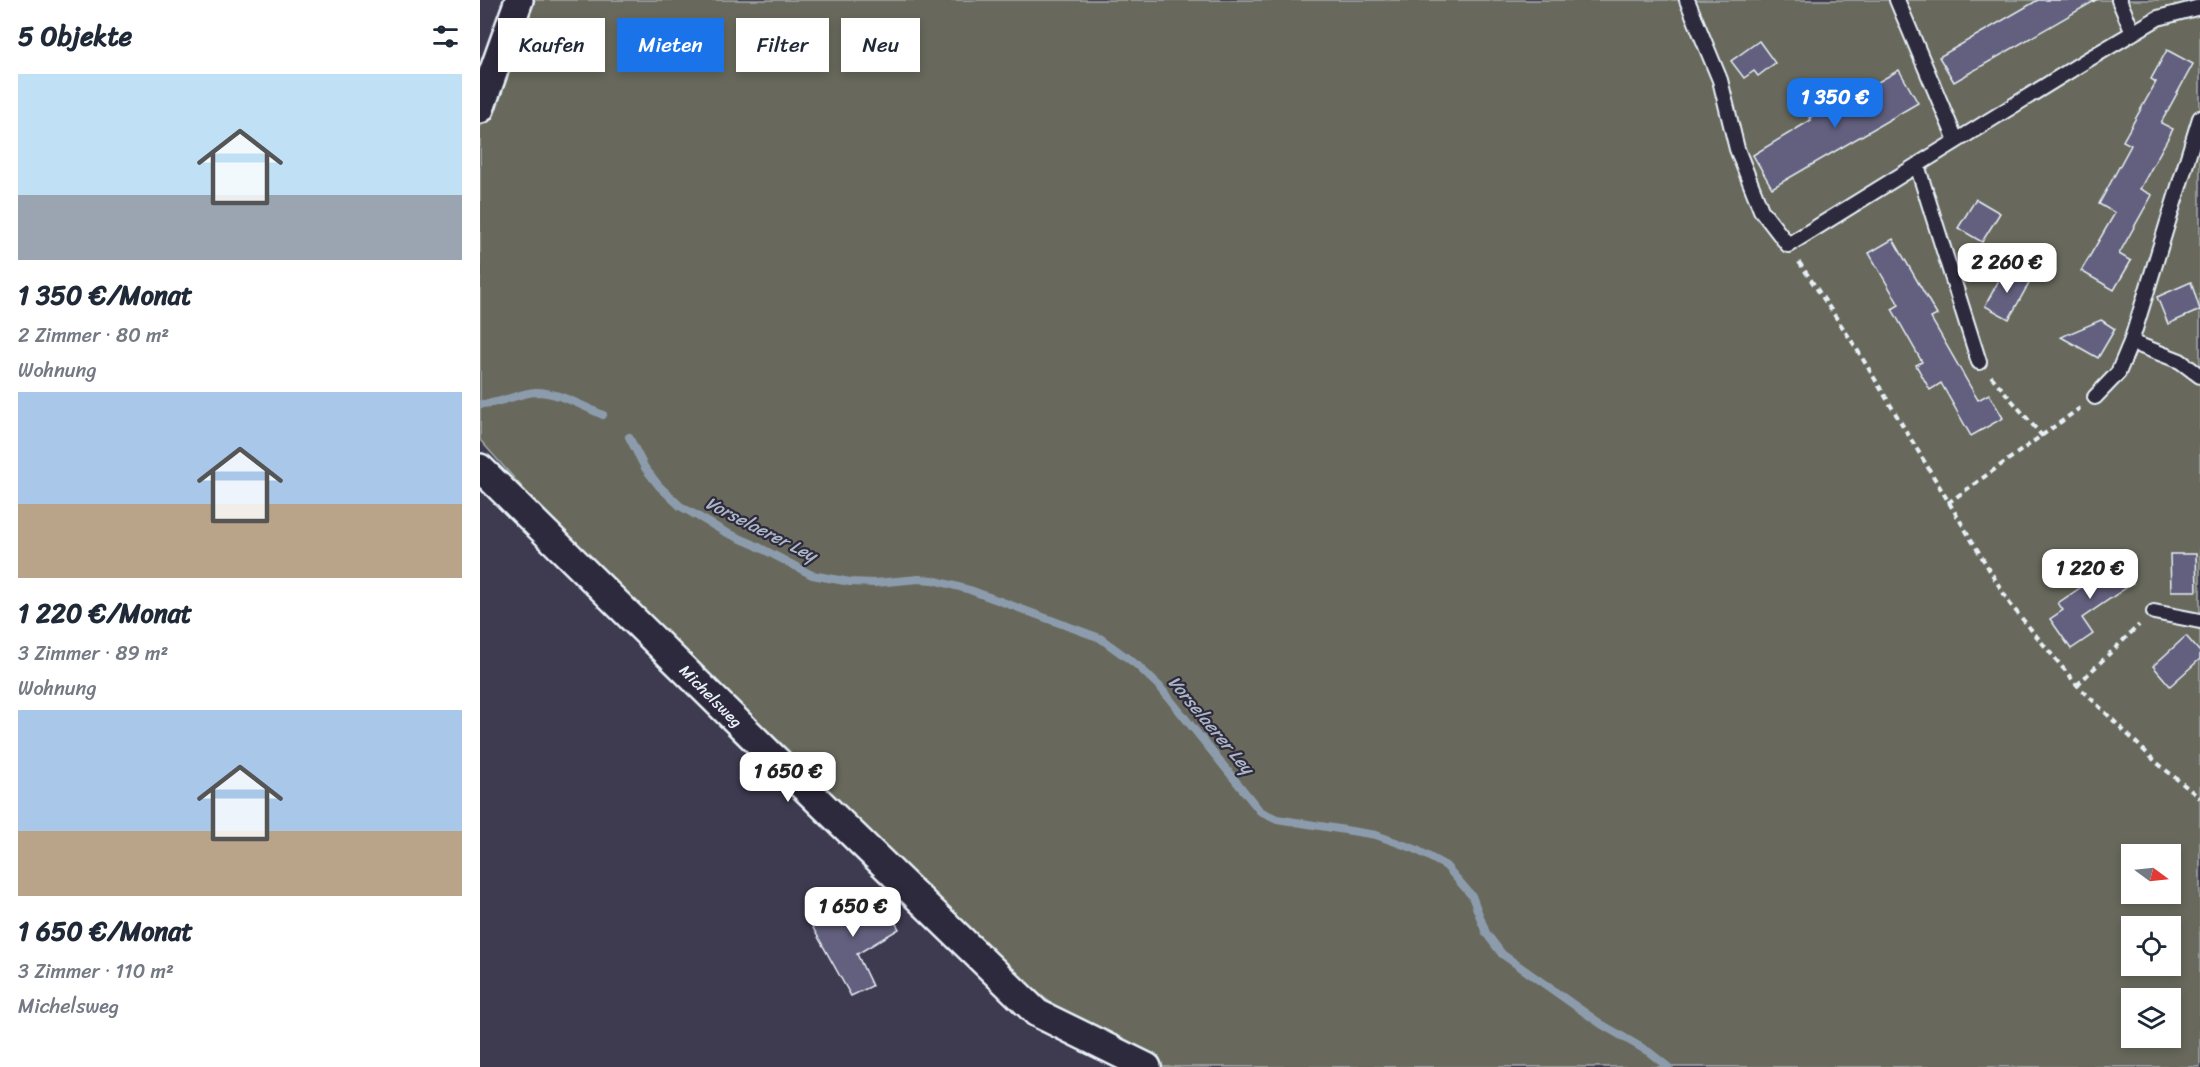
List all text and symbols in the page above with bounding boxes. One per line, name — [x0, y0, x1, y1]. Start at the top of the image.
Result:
text: 5 Objekte — [18, 13, 132, 59]
chip: Kaufen — [498, 18, 605, 72]
chip: Mieten — [617, 18, 724, 72]
chip: Filter — [736, 18, 829, 72]
chip: Neu — [841, 18, 920, 72]
icon: filters — [429, 20, 462, 53]
pin: 1 350 € — [1780, 78, 1890, 129]
text: 1 350 € — [1801, 80, 1869, 115]
icon: home — [186, 113, 294, 221]
pin: 2 260 € — [1952, 243, 2062, 294]
text: 2 260 € — [1972, 245, 2042, 280]
text: 1 350 €/Monat — [18, 272, 192, 318]
text: 2 Zimmer · 80 m² — [18, 318, 169, 353]
text: Wohnung — [18, 353, 97, 388]
icon: home — [186, 431, 294, 539]
water label: Vorselaerer Ley — [700, 487, 825, 572]
pin: 1 220 € — [2035, 549, 2145, 600]
text: 1 220 € — [2056, 551, 2124, 586]
text: 1 220 €/Monat — [18, 590, 192, 636]
text: 3 Zimmer · 89 m² — [18, 636, 168, 671]
street label: Michelsweg — [672, 657, 750, 735]
water label: Vorselaerer Ley — [1160, 668, 1264, 784]
text: Wohnung — [18, 671, 97, 706]
icon: home — [186, 749, 294, 857]
pin: 1 650 € — [733, 752, 843, 803]
text: 1 650 € — [754, 754, 822, 789]
north arrow — [2121, 844, 2181, 904]
map controls — [2121, 844, 2181, 1048]
pin: 1 650 € — [798, 887, 908, 938]
text: 1 650 € — [819, 889, 887, 924]
text: 1 650 €/Monat — [18, 908, 193, 954]
button: locate — [2121, 916, 2181, 976]
text: 3 Zimmer · 110 m² — [18, 954, 174, 989]
button: layers — [2121, 988, 2181, 1048]
text: Michelsweg — [18, 989, 119, 1024]

